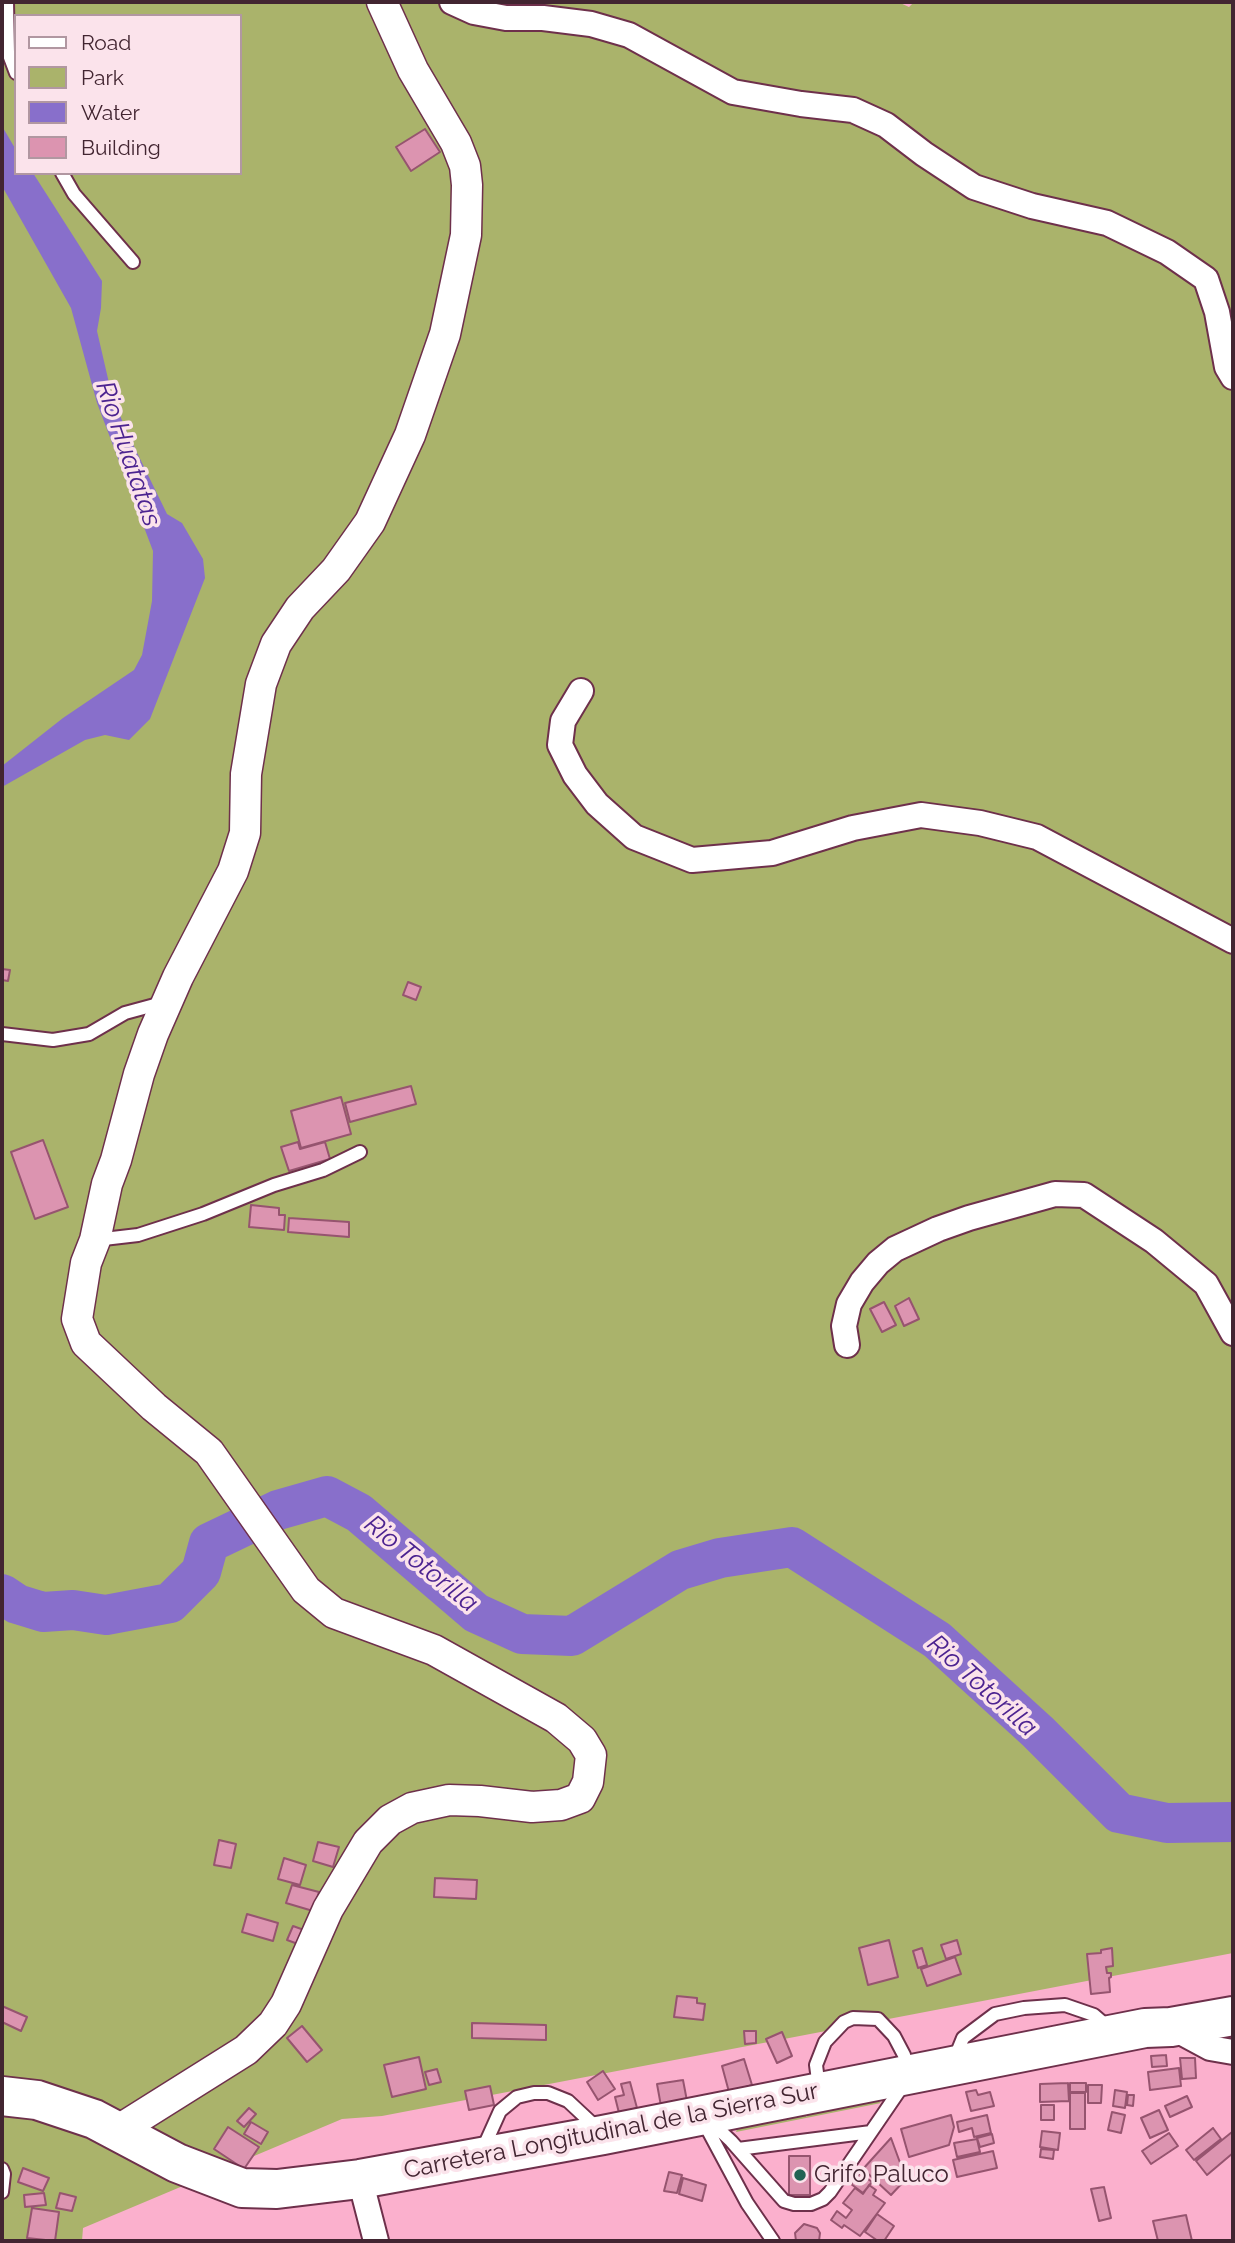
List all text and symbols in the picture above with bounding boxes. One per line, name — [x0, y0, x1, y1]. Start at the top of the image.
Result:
legend — [14, 14, 242, 175]
text: Road — [81, 30, 131, 55]
text: Park — [81, 65, 124, 90]
text: Water — [81, 100, 140, 125]
text: Building — [81, 135, 161, 160]
water label: Rio Huatatas — [89, 377, 167, 531]
water label: Rio Totorilla — [358, 1509, 484, 1619]
water label: Rio Totorilla — [921, 1629, 1043, 1743]
street label: Carretera Longitudinal de la Sierra Sur — [401, 2077, 821, 2185]
place label: Grifo Paluco — [814, 2161, 949, 2189]
marker: Grifo Paluco — [792, 2167, 808, 2183]

